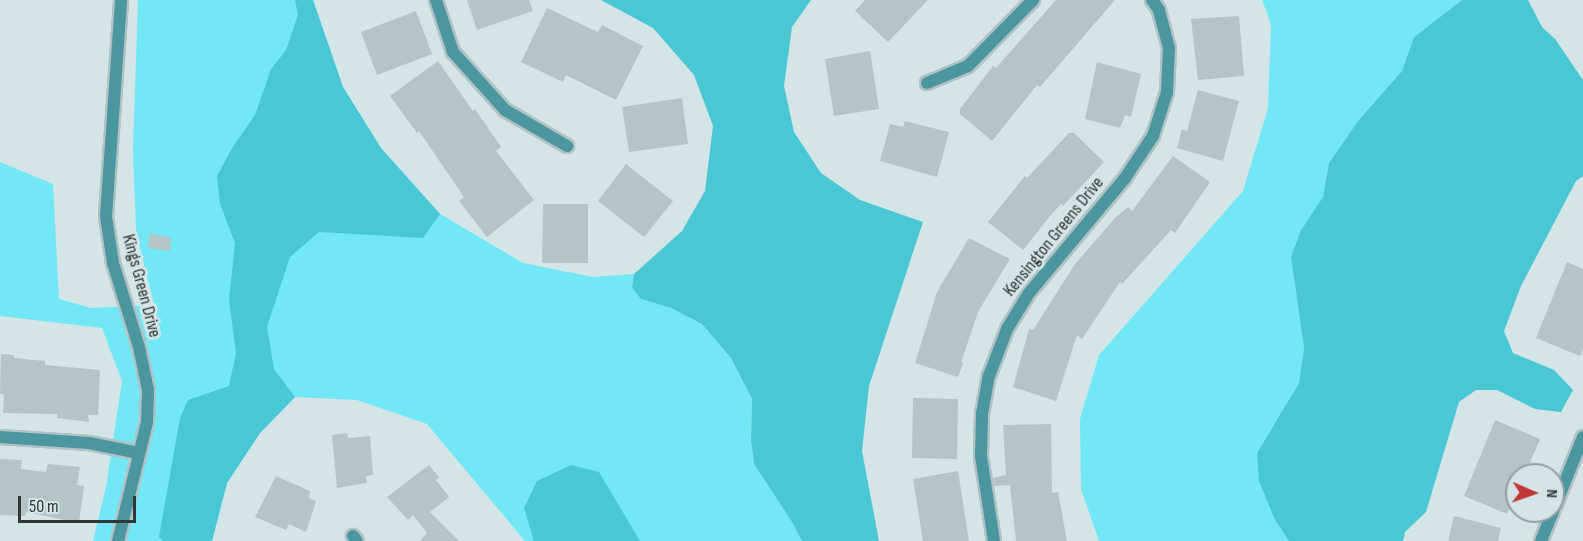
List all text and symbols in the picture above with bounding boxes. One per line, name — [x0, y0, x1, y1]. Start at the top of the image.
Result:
street label: Kensington Greens Drive — [999, 173, 1109, 301]
street label: Kings Green Drive — [117, 232, 165, 340]
north arrow — [1505, 463, 1565, 523]
scale bar — [21, 484, 140, 522]
text: N — [1542, 489, 1561, 498]
text: 50 m — [29, 496, 59, 517]

